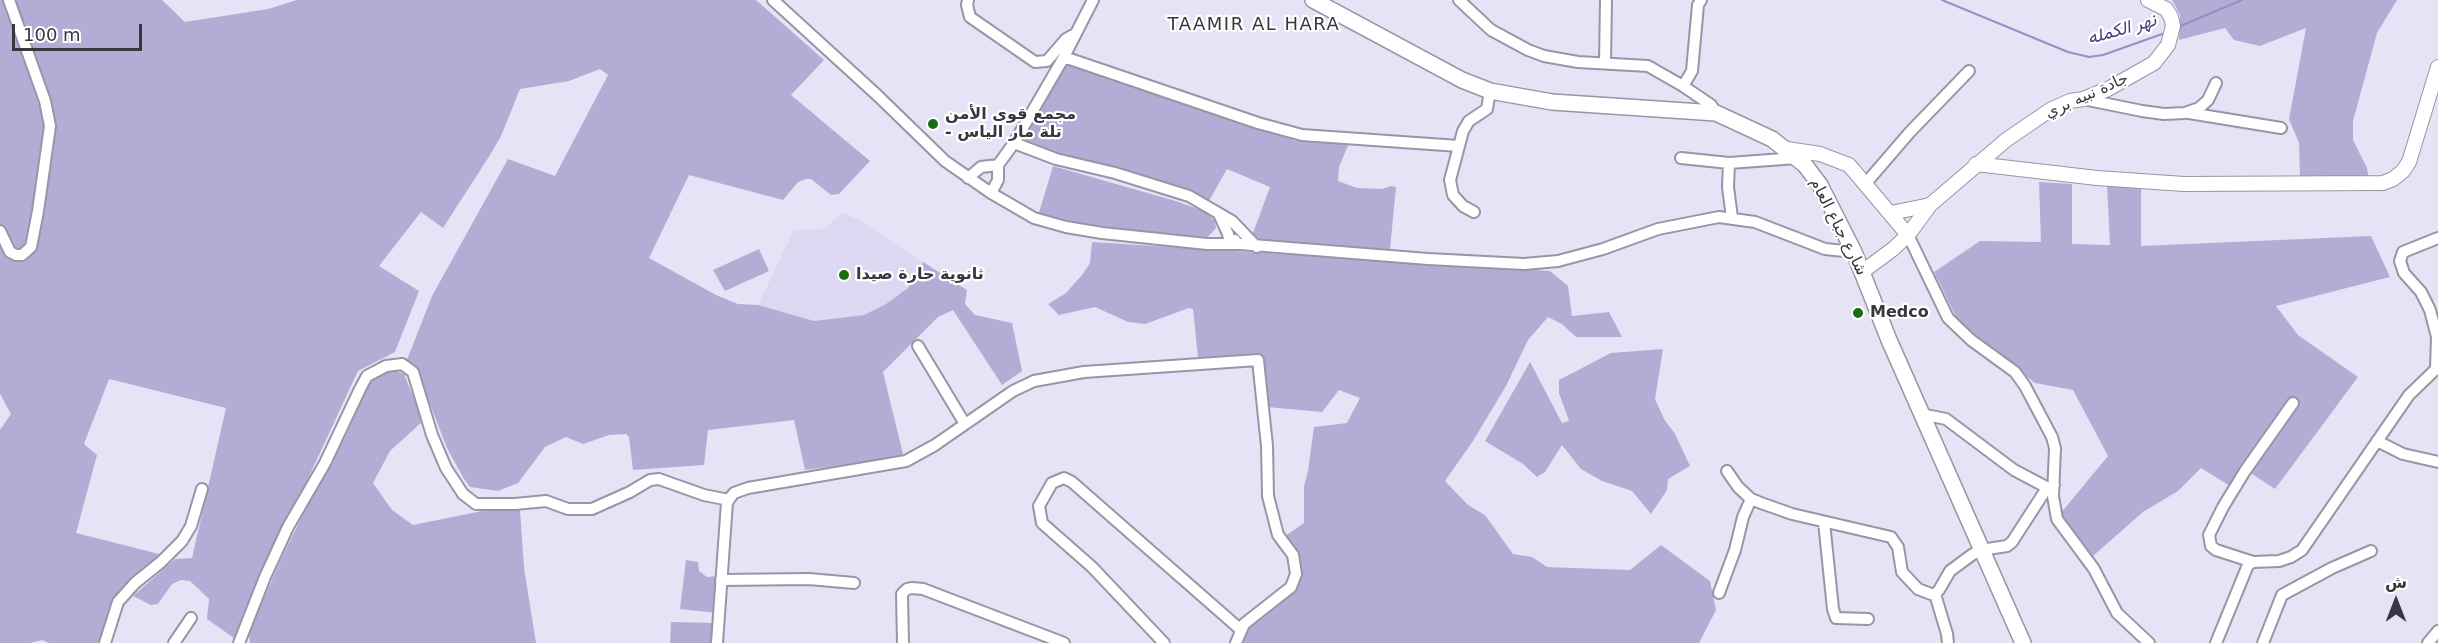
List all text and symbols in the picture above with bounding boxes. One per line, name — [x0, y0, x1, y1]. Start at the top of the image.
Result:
water label: نهر الكمله — [2085, 10, 2159, 50]
scale bar — [15, 12, 146, 50]
district label: TAAMIR AL HARA — [1168, 14, 1340, 36]
text: 100 m — [23, 24, 81, 45]
street label: جادة نبيه بري — [2042, 69, 2132, 123]
place label: مجمع قوى الأمن - تلة مار الياس — [945, 105, 1076, 143]
marker: مجمع قوى الأمن - تلة مار الياس — [926, 117, 940, 131]
street label: شارع جباع العام — [1805, 175, 1871, 279]
place label: ثانوية حارة صيدا — [856, 265, 984, 285]
marker: ثانوية حارة صيدا — [837, 268, 851, 282]
place label: Medco — [1870, 303, 1929, 323]
marker: Medco — [1851, 306, 1865, 320]
north arrow — [2366, 571, 2426, 631]
text: ش — [2385, 573, 2407, 592]

